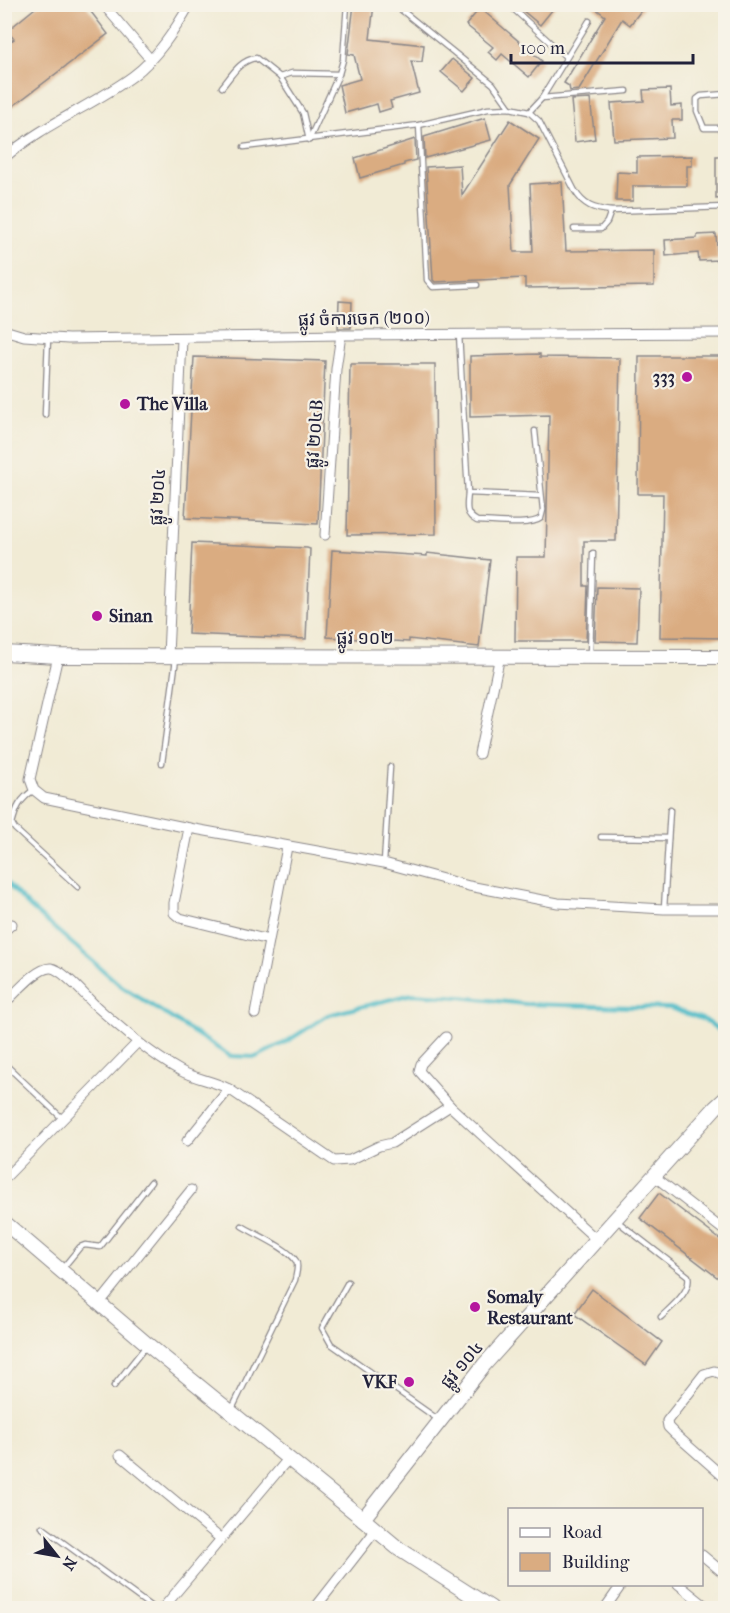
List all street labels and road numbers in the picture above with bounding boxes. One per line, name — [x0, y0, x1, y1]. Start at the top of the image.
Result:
street label: ផ្លូវ ចំការចេក (២០០) — [298, 307, 430, 336]
street label: ផ្លូវ ២០៤B — [302, 399, 333, 470]
street label: ផ្លូវ ២០៤ — [146, 468, 175, 527]
street label: ផ្លូវ ១០២ — [336, 628, 394, 654]
street label: ផ្លូវ ១០៤ — [436, 1337, 492, 1396]

